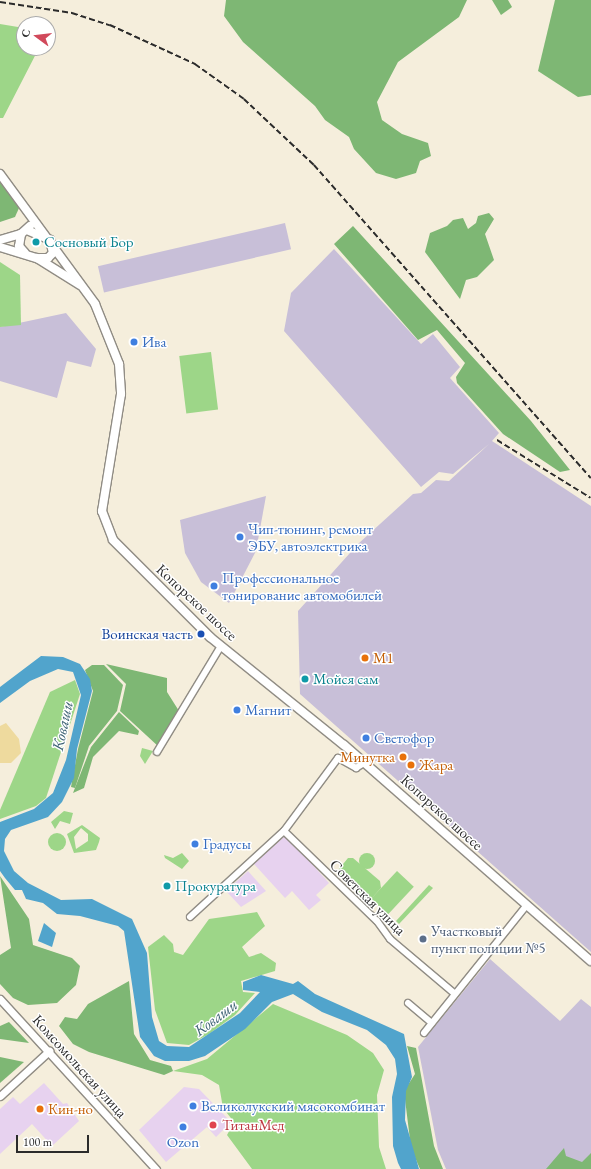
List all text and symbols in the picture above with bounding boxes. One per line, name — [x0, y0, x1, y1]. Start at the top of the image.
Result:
north arrow — [16, 16, 56, 56]
text: С — [18, 28, 33, 39]
place label: Сосновый Бор — [44, 233, 134, 251]
marker: Сосновый Бор — [31, 237, 41, 247]
place label: Ива — [142, 333, 166, 351]
marker: Ива — [129, 337, 139, 347]
place label: Чип-тюнинг, ремонт ЭБУ, автоэлектрика — [248, 519, 373, 554]
marker: Чип-тюнинг, ремонт ЭБУ, автоэлектрика — [235, 532, 245, 542]
street label: Копорское шоссе — [153, 560, 241, 644]
place label: Профессиональное тонирование автомобилей — [222, 568, 382, 603]
marker: Профессиональное тонирование автомобилей — [209, 581, 219, 591]
place label: Воинская часть — [102, 625, 193, 643]
marker: Воинская часть — [196, 629, 206, 639]
place label: М1 — [373, 649, 394, 667]
marker: М1 — [360, 653, 370, 663]
place label: Мойся сам — [313, 670, 378, 688]
marker: Мойся сам — [300, 674, 310, 684]
water label: Коваши — [48, 700, 78, 752]
place label: Магнит — [245, 701, 291, 719]
marker: Магнит — [232, 705, 242, 715]
place label: Светофор — [374, 729, 434, 747]
marker: Светофор — [361, 733, 371, 743]
place label: Минутка — [340, 748, 395, 766]
marker: Минутка — [398, 752, 408, 762]
place label: Жара — [419, 756, 453, 774]
marker: Жара — [406, 760, 416, 770]
street label: Копорское шоссе — [397, 770, 487, 854]
place label: Градусы — [203, 835, 251, 853]
marker: Градусы — [190, 839, 200, 849]
street label: Советская улица — [326, 855, 410, 939]
place label: Прокуратура — [175, 877, 256, 895]
marker: Прокуратура — [162, 881, 172, 891]
place label: Участковый пункт полиции №5 — [431, 921, 546, 956]
marker: Участковый пункт полиции №5 — [418, 934, 428, 944]
water label: Коваши — [190, 995, 242, 1041]
street label: Комсомольская улица — [29, 1011, 131, 1121]
place label: Великолукский мясокомбинат — [201, 1097, 385, 1115]
place label: Кин-но — [48, 1100, 93, 1118]
marker: Великолукский мясокомбинат — [188, 1101, 198, 1111]
marker: Кин-но — [35, 1104, 45, 1114]
place label: ТитанМед — [222, 1116, 284, 1134]
marker: ТитанМед — [207, 1119, 219, 1131]
marker: Ozon — [178, 1122, 188, 1132]
scale bar — [18, 1127, 91, 1153]
place label: Ozon — [167, 1133, 199, 1151]
text: 100 m — [23, 1134, 52, 1150]

